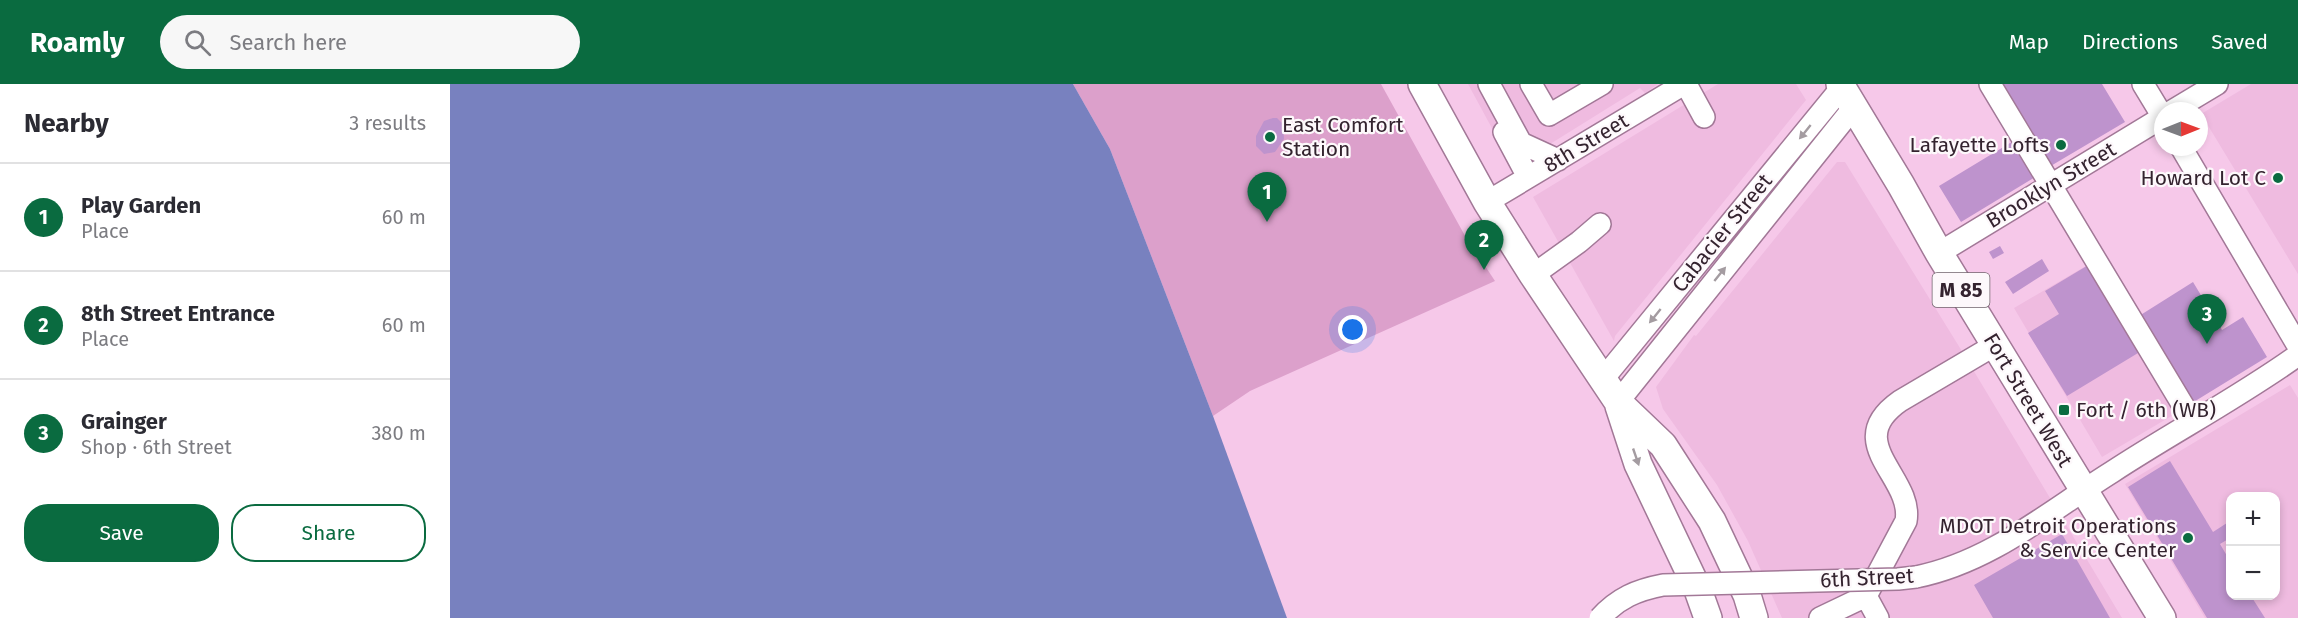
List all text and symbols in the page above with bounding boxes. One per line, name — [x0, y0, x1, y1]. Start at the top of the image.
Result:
search box — [160, 15, 580, 69]
text: Roamly — [30, 26, 124, 59]
icon: search — [181, 26, 214, 59]
text: Search here — [229, 29, 347, 56]
text: Map — [2009, 29, 2049, 55]
text: Directions — [2082, 29, 2178, 55]
text: Saved — [2211, 29, 2268, 55]
north arrow — [2154, 102, 2208, 156]
street label: 8th Street — [1539, 107, 1633, 178]
text: Nearby — [24, 108, 109, 139]
text: 3 results — [349, 111, 426, 135]
place label: East Comfort Station — [1282, 112, 1404, 162]
one-way arrow — [1798, 124, 1811, 140]
marker: East Comfort Station — [1263, 130, 1277, 144]
place label: Lafayette Lofts — [1909, 132, 2049, 158]
street label: Brooklyn Street — [1981, 136, 2121, 234]
marker: Lafayette Lofts — [2054, 138, 2068, 152]
place label: Howard Lot C — [2141, 165, 2266, 191]
street label: Cabacier Street — [1666, 168, 1778, 297]
marker: Howard Lot C — [2271, 171, 2285, 185]
pin: 1 — [1248, 172, 1286, 222]
text: Play Garden — [81, 192, 201, 219]
text: 1 — [39, 205, 48, 229]
text: 60 m — [382, 205, 426, 229]
text: Place — [81, 219, 129, 243]
pin: 2 — [1464, 220, 1504, 270]
one-way arrow — [1713, 266, 1726, 282]
road number: M 85 — [1932, 273, 1990, 307]
pin: 3 — [2188, 294, 2226, 344]
text: 8th Street Entrance — [81, 300, 275, 327]
one-way arrow — [1649, 308, 1662, 323]
text: 2 — [38, 313, 49, 337]
text: 60 m — [382, 313, 426, 337]
your location — [1338, 315, 1367, 344]
text: Place — [81, 327, 129, 351]
street label: Fort Street West — [1978, 328, 2078, 472]
place label: Fort / 6th (WB) — [2076, 397, 2216, 423]
marker: Fort / 6th (WB) — [2057, 403, 2071, 417]
text: Grainger — [81, 408, 167, 435]
text: 3 — [38, 421, 49, 445]
text: 380 m — [371, 421, 426, 445]
text: Shop · 6th Street — [81, 435, 232, 459]
one-way arrow — [1631, 449, 1641, 467]
map controls — [2226, 492, 2280, 600]
button: + — [2226, 492, 2280, 546]
button: Save — [24, 504, 219, 562]
button: Share — [231, 504, 426, 562]
place label: MDOT Detroit Operations & Service Center — [1939, 513, 2176, 563]
marker: MDOT Detroit Operations & Service Center — [2181, 531, 2195, 545]
button: − — [2226, 546, 2280, 600]
street label: 6th Street — [1820, 563, 1915, 593]

